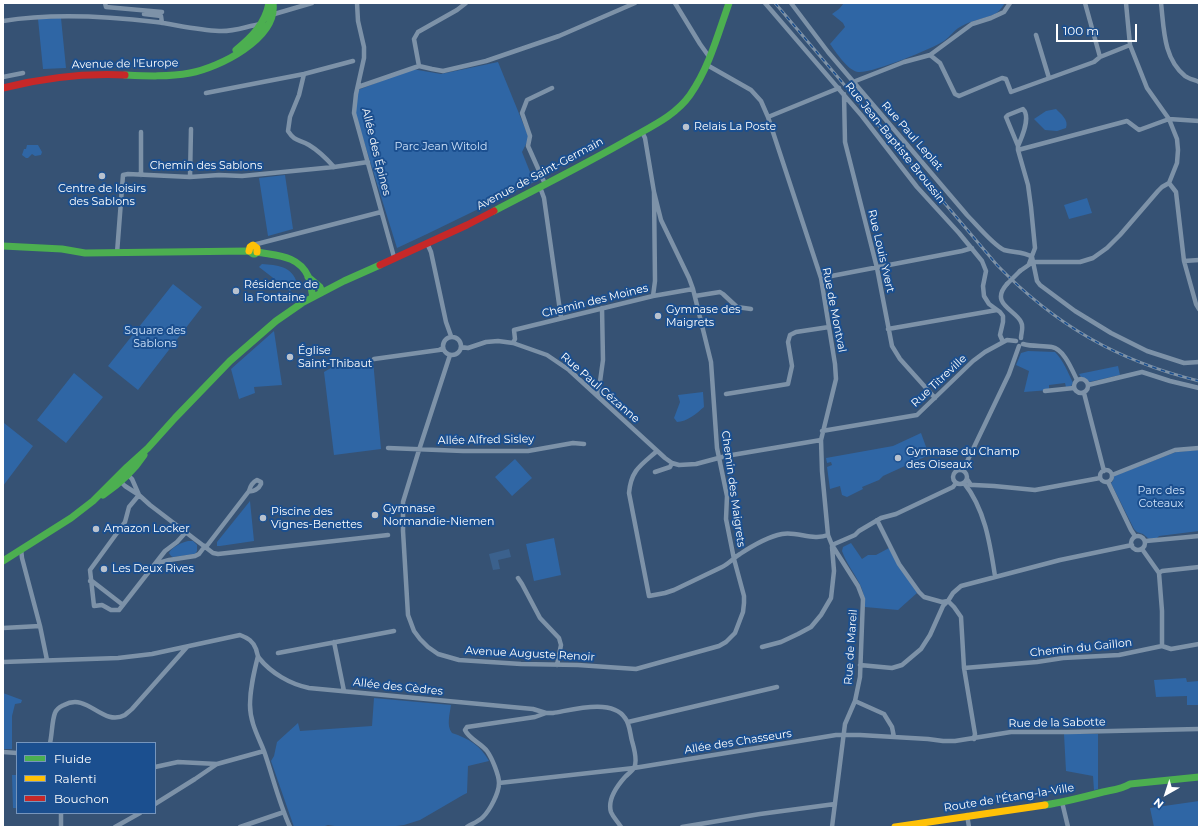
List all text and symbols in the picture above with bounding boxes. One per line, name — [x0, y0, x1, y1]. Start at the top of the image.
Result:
scale bar — [1058, 16, 1139, 42]
text: 100 m — [1063, 23, 1099, 38]
street label: Avenue de l'Europe — [72, 56, 178, 72]
street label: Rue Jean-Baptiste Broussin — [842, 80, 948, 206]
street label: Rue Paul Leplat — [879, 99, 945, 173]
street label: Allée des Épines — [359, 107, 393, 197]
place label: Relais La Poste — [694, 120, 776, 134]
marker: Relais La Poste — [681, 122, 691, 132]
street label: Avenue de Saint-Germain — [474, 135, 606, 213]
park label: Parc Jean Witold — [395, 140, 487, 154]
street label: Chemin des Sablons — [150, 159, 262, 173]
marker: Centre de loisirs des Sablons — [97, 171, 107, 181]
place label: Centre de loisirs des Sablons — [58, 182, 146, 208]
street label: Rue Louis Yvert — [865, 208, 897, 294]
street label: Rue de Montval — [819, 266, 849, 354]
place label: Résidence de la Fontaine — [244, 278, 318, 304]
street label: Chemin des Moines — [541, 281, 649, 321]
marker: Résidence de la Fontaine — [231, 286, 241, 296]
place label: Gymnase des Maigrets — [666, 303, 740, 329]
marker: Gymnase des Maigrets — [653, 311, 663, 321]
park label: Square des Sablons — [124, 324, 186, 350]
place label: Église Saint-Thibaut — [298, 344, 372, 370]
street label: Rue Paul Cézanne — [558, 350, 642, 426]
marker: Église Saint-Thibaut — [285, 352, 295, 362]
street label: Rue Titreville — [909, 352, 969, 410]
street label: Chemin des Maigrets — [718, 430, 748, 548]
street label: Allée Alfred Sisley — [438, 433, 534, 447]
place label: Gymnase du Champ des Oiseaux — [906, 445, 1020, 471]
marker: Gymnase du Champ des Oiseaux — [893, 453, 903, 463]
park label: Parc des Coteaux — [1137, 484, 1185, 510]
place label: Gymnase Normandie-Niemen — [383, 502, 494, 528]
place label: Piscine des Vignes-Benettes — [271, 505, 362, 531]
marker: Gymnase Normandie-Niemen — [370, 510, 380, 520]
marker: Piscine des Vignes-Benettes — [258, 513, 268, 523]
place label: Amazon Locker — [104, 522, 190, 536]
marker: Amazon Locker — [91, 524, 101, 534]
place label: Les Deux Rives — [112, 562, 194, 576]
marker: Les Deux Rives — [99, 564, 109, 574]
street label: Rue de Mareil — [842, 609, 860, 685]
street label: Chemin du Gaillon — [1029, 636, 1133, 660]
street label: Avenue Auguste Renoir — [465, 644, 595, 664]
street label: Allée des Cèdres — [352, 676, 444, 698]
street label: Rue de la Sabotte — [1008, 716, 1106, 730]
street label: Allée des Chasseurs — [683, 727, 793, 757]
legend — [16, 742, 156, 814]
text: Fluide — [54, 751, 92, 766]
text: Ralenti — [54, 771, 96, 786]
north arrow — [1146, 774, 1186, 814]
street label: Route de l'Étang-la-Ville — [943, 781, 1075, 815]
text: Bouchon — [54, 791, 109, 806]
text: N — [1151, 795, 1166, 812]

